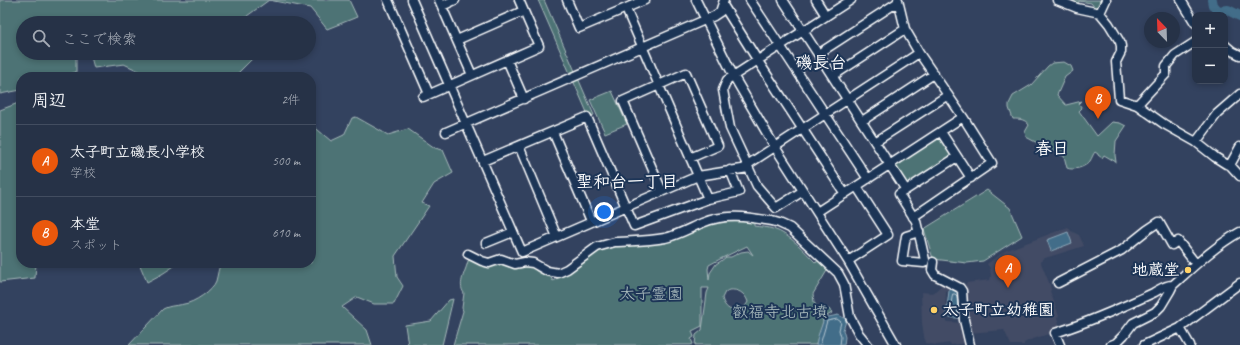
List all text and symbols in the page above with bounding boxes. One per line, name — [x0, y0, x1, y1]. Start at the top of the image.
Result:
north arrow — [1144, 12, 1180, 48]
map controls — [1192, 12, 1228, 84]
button: + — [1192, 12, 1228, 48]
search box — [16, 16, 316, 60]
icon: search — [30, 27, 52, 49]
text: ここで検索 — [62, 30, 137, 49]
button: − — [1192, 48, 1228, 84]
district label: 磯長台 — [796, 52, 847, 73]
pin: B — [1085, 86, 1111, 119]
text: 周辺 — [32, 90, 66, 111]
text: 2件 — [281, 92, 300, 108]
district label: 春日 — [1035, 138, 1069, 159]
text: 太子町立磯長小学校 — [70, 143, 205, 162]
text: A — [42, 153, 48, 169]
text: 500 m — [272, 153, 300, 169]
text: 学校 — [70, 165, 96, 181]
district label: 聖和台一丁目 — [576, 171, 678, 192]
your location — [594, 202, 614, 222]
text: 本堂 — [70, 215, 100, 234]
text: B — [42, 225, 48, 241]
text: 610 m — [272, 225, 300, 241]
text: スポット — [70, 237, 122, 253]
pin: A — [995, 255, 1021, 288]
place label: 地蔵堂 — [1132, 260, 1180, 280]
marker: 地蔵堂 — [1183, 265, 1193, 275]
park label: 太子霊園 — [619, 284, 683, 304]
place label: 太子町立幼稚園 — [942, 300, 1054, 320]
park label: 叡福寺北古墳 — [732, 302, 828, 322]
marker: 太子町立幼稚園 — [929, 305, 939, 315]

